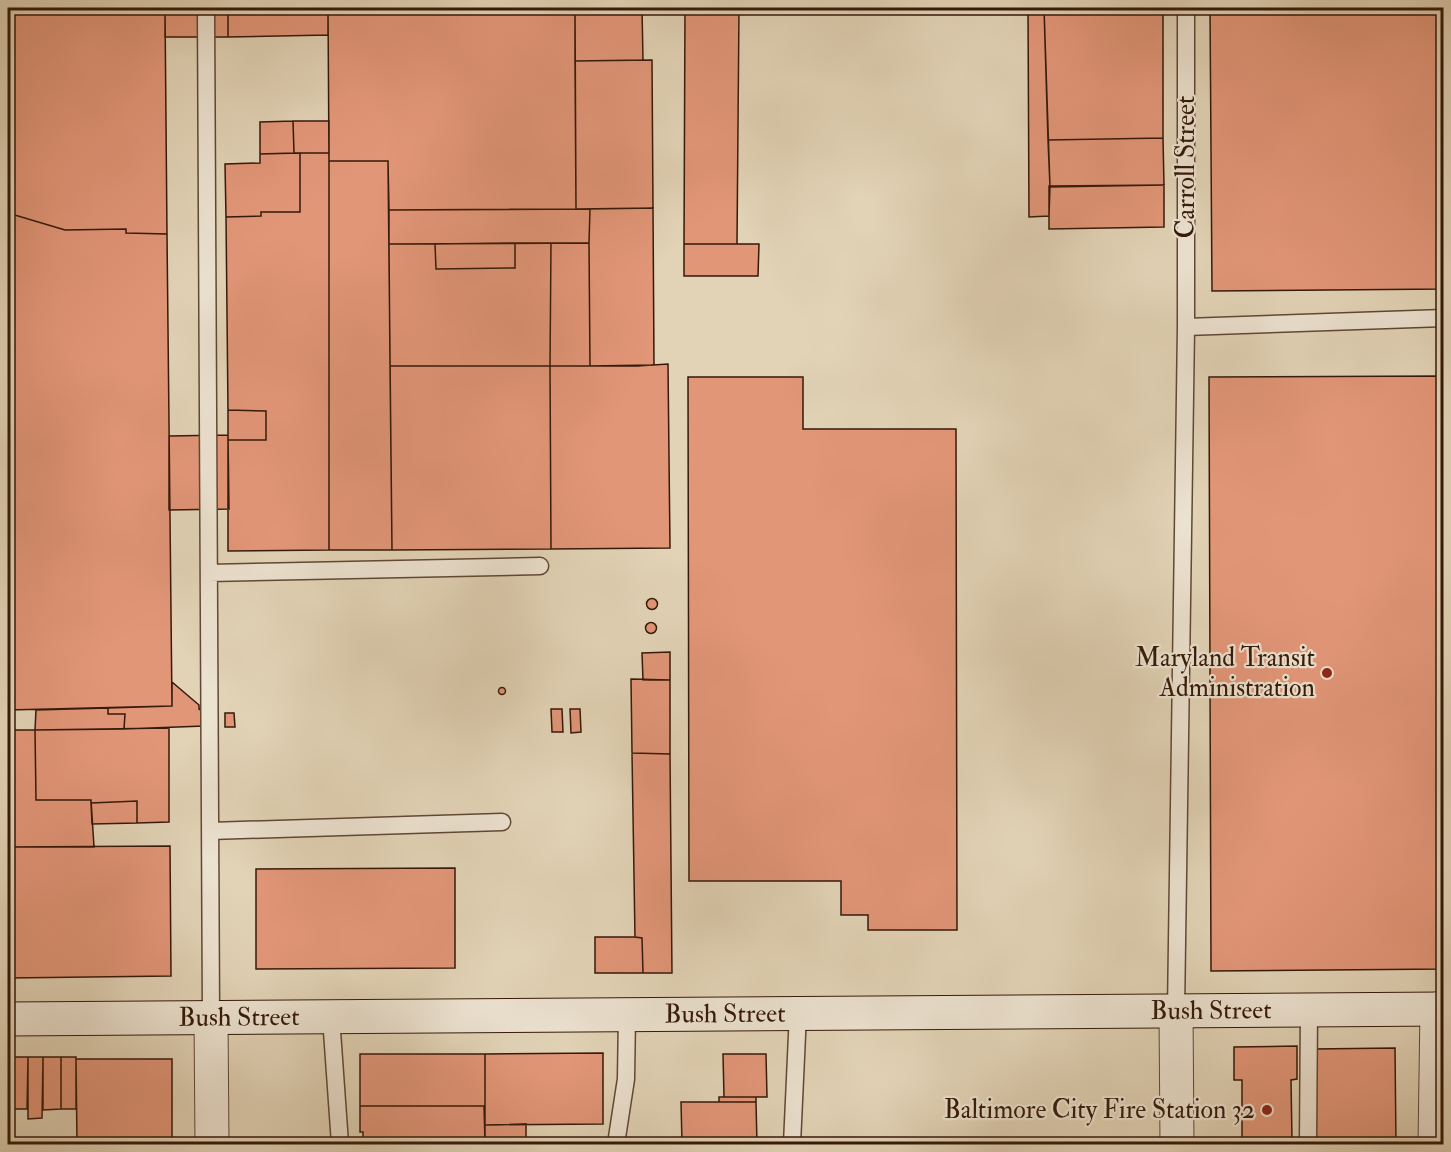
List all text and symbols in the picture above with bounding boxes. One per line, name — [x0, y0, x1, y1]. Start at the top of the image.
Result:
street label: Carroll Street — [1170, 96, 1202, 238]
place label: Maryland Transit Administration — [1135, 642, 1315, 704]
marker: Maryland Transit Administration — [1320, 666, 1334, 680]
street label: Bush Street — [1150, 994, 1272, 1027]
street label: Bush Street — [664, 998, 786, 1030]
street label: Bush Street — [178, 1001, 300, 1034]
place label: Baltimore City Fire Station 32 — [944, 1094, 1255, 1126]
marker: Baltimore City Fire Station 32 — [1260, 1103, 1274, 1117]

